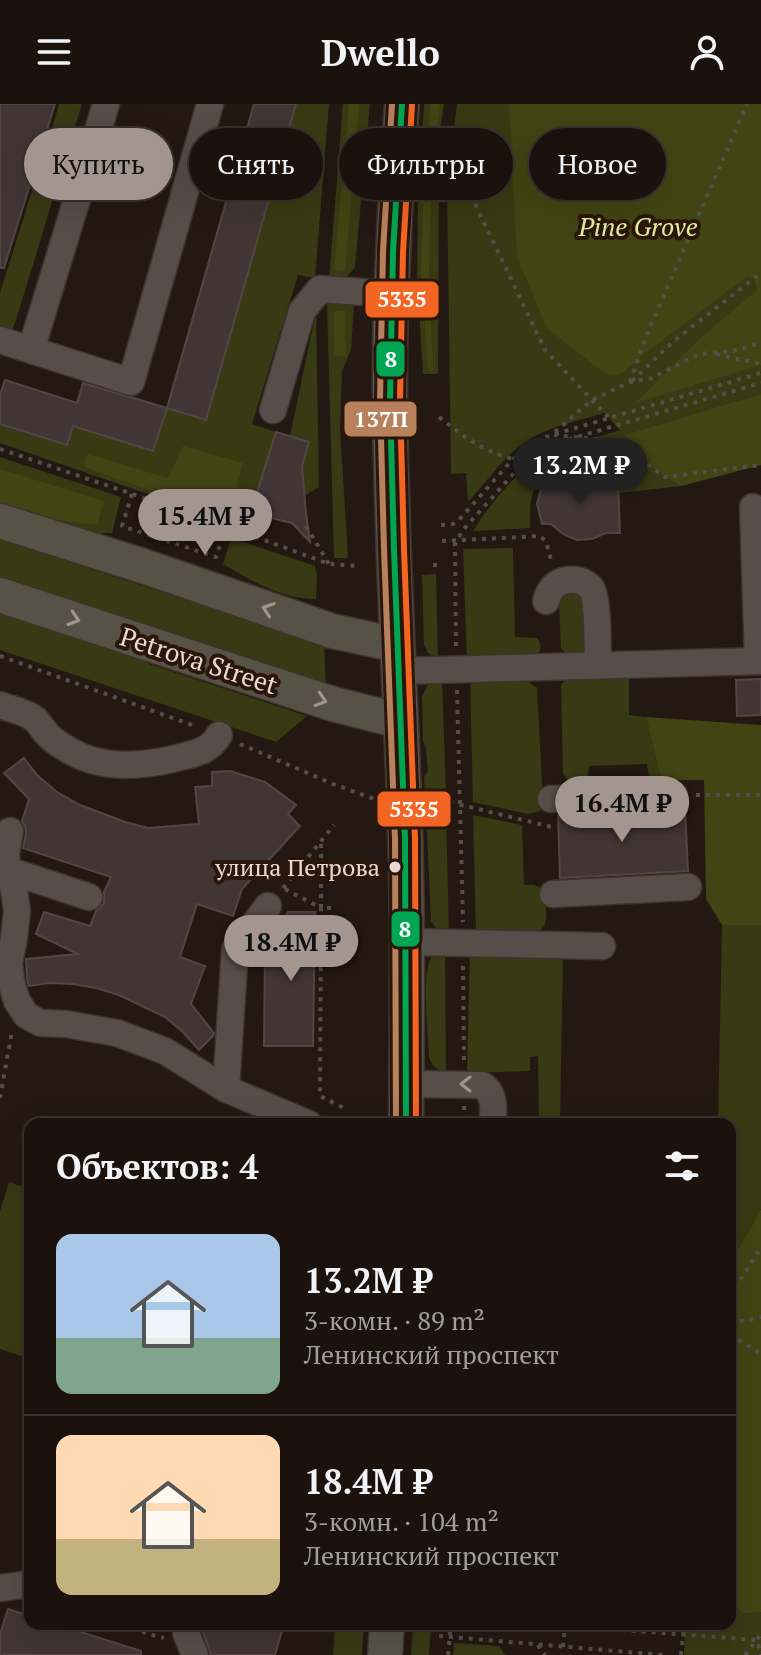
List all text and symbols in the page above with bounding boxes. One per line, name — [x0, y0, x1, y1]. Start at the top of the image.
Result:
text: Dwello — [321, 29, 440, 76]
icon: menu — [32, 30, 76, 74]
icon: person — [685, 30, 729, 74]
chip: Купить — [24, 128, 173, 200]
chip: Снять — [189, 128, 323, 200]
chip: Фильтры — [339, 128, 513, 200]
chip: Новое — [529, 128, 666, 200]
park label: Pine Grove — [578, 209, 698, 243]
line badge: 5335 — [364, 280, 440, 319]
text: 5335 — [377, 284, 427, 313]
line badge: 8 — [375, 340, 406, 378]
text: 8 — [385, 344, 397, 373]
line badge: 137П — [343, 400, 418, 438]
text: 137П — [354, 404, 408, 433]
pin: 13.2M ₽ — [506, 438, 654, 506]
text: 13.2M ₽ — [531, 447, 629, 481]
pin: 15.4M ₽ — [131, 489, 279, 557]
text: 15.4M ₽ — [156, 498, 254, 532]
one-way arrow — [262, 603, 276, 619]
one-way arrow — [66, 610, 80, 626]
street label: Petrova Street — [116, 619, 282, 702]
one-way arrow — [314, 691, 327, 707]
pin: 16.4M ₽ — [548, 776, 696, 844]
text: 16.4M ₽ — [573, 785, 671, 819]
line badge: 5335 — [376, 790, 452, 828]
text: 5335 — [389, 794, 439, 823]
place label: улица Петрова — [214, 851, 380, 883]
marker: улица Петрова — [387, 859, 403, 875]
line badge: 8 — [390, 910, 421, 948]
text: 8 — [399, 914, 411, 943]
pin: 18.4M ₽ — [217, 915, 365, 983]
text: 18.4M ₽ — [242, 924, 340, 958]
one-way arrow — [459, 1075, 472, 1093]
text: Объектов: 4 — [56, 1144, 259, 1189]
icon: filters — [660, 1144, 704, 1188]
text: 13.2M ₽ — [304, 1258, 432, 1303]
icon: home — [120, 1266, 216, 1362]
text: 3-комн. · 89 m² — [304, 1303, 485, 1337]
text: Ленинский проспект — [304, 1337, 559, 1371]
text: 18.4M ₽ — [304, 1459, 432, 1504]
icon: home — [120, 1467, 216, 1563]
text: 3-комн. · 104 m² — [304, 1504, 499, 1538]
text: Ленинский проспект — [304, 1538, 559, 1572]

